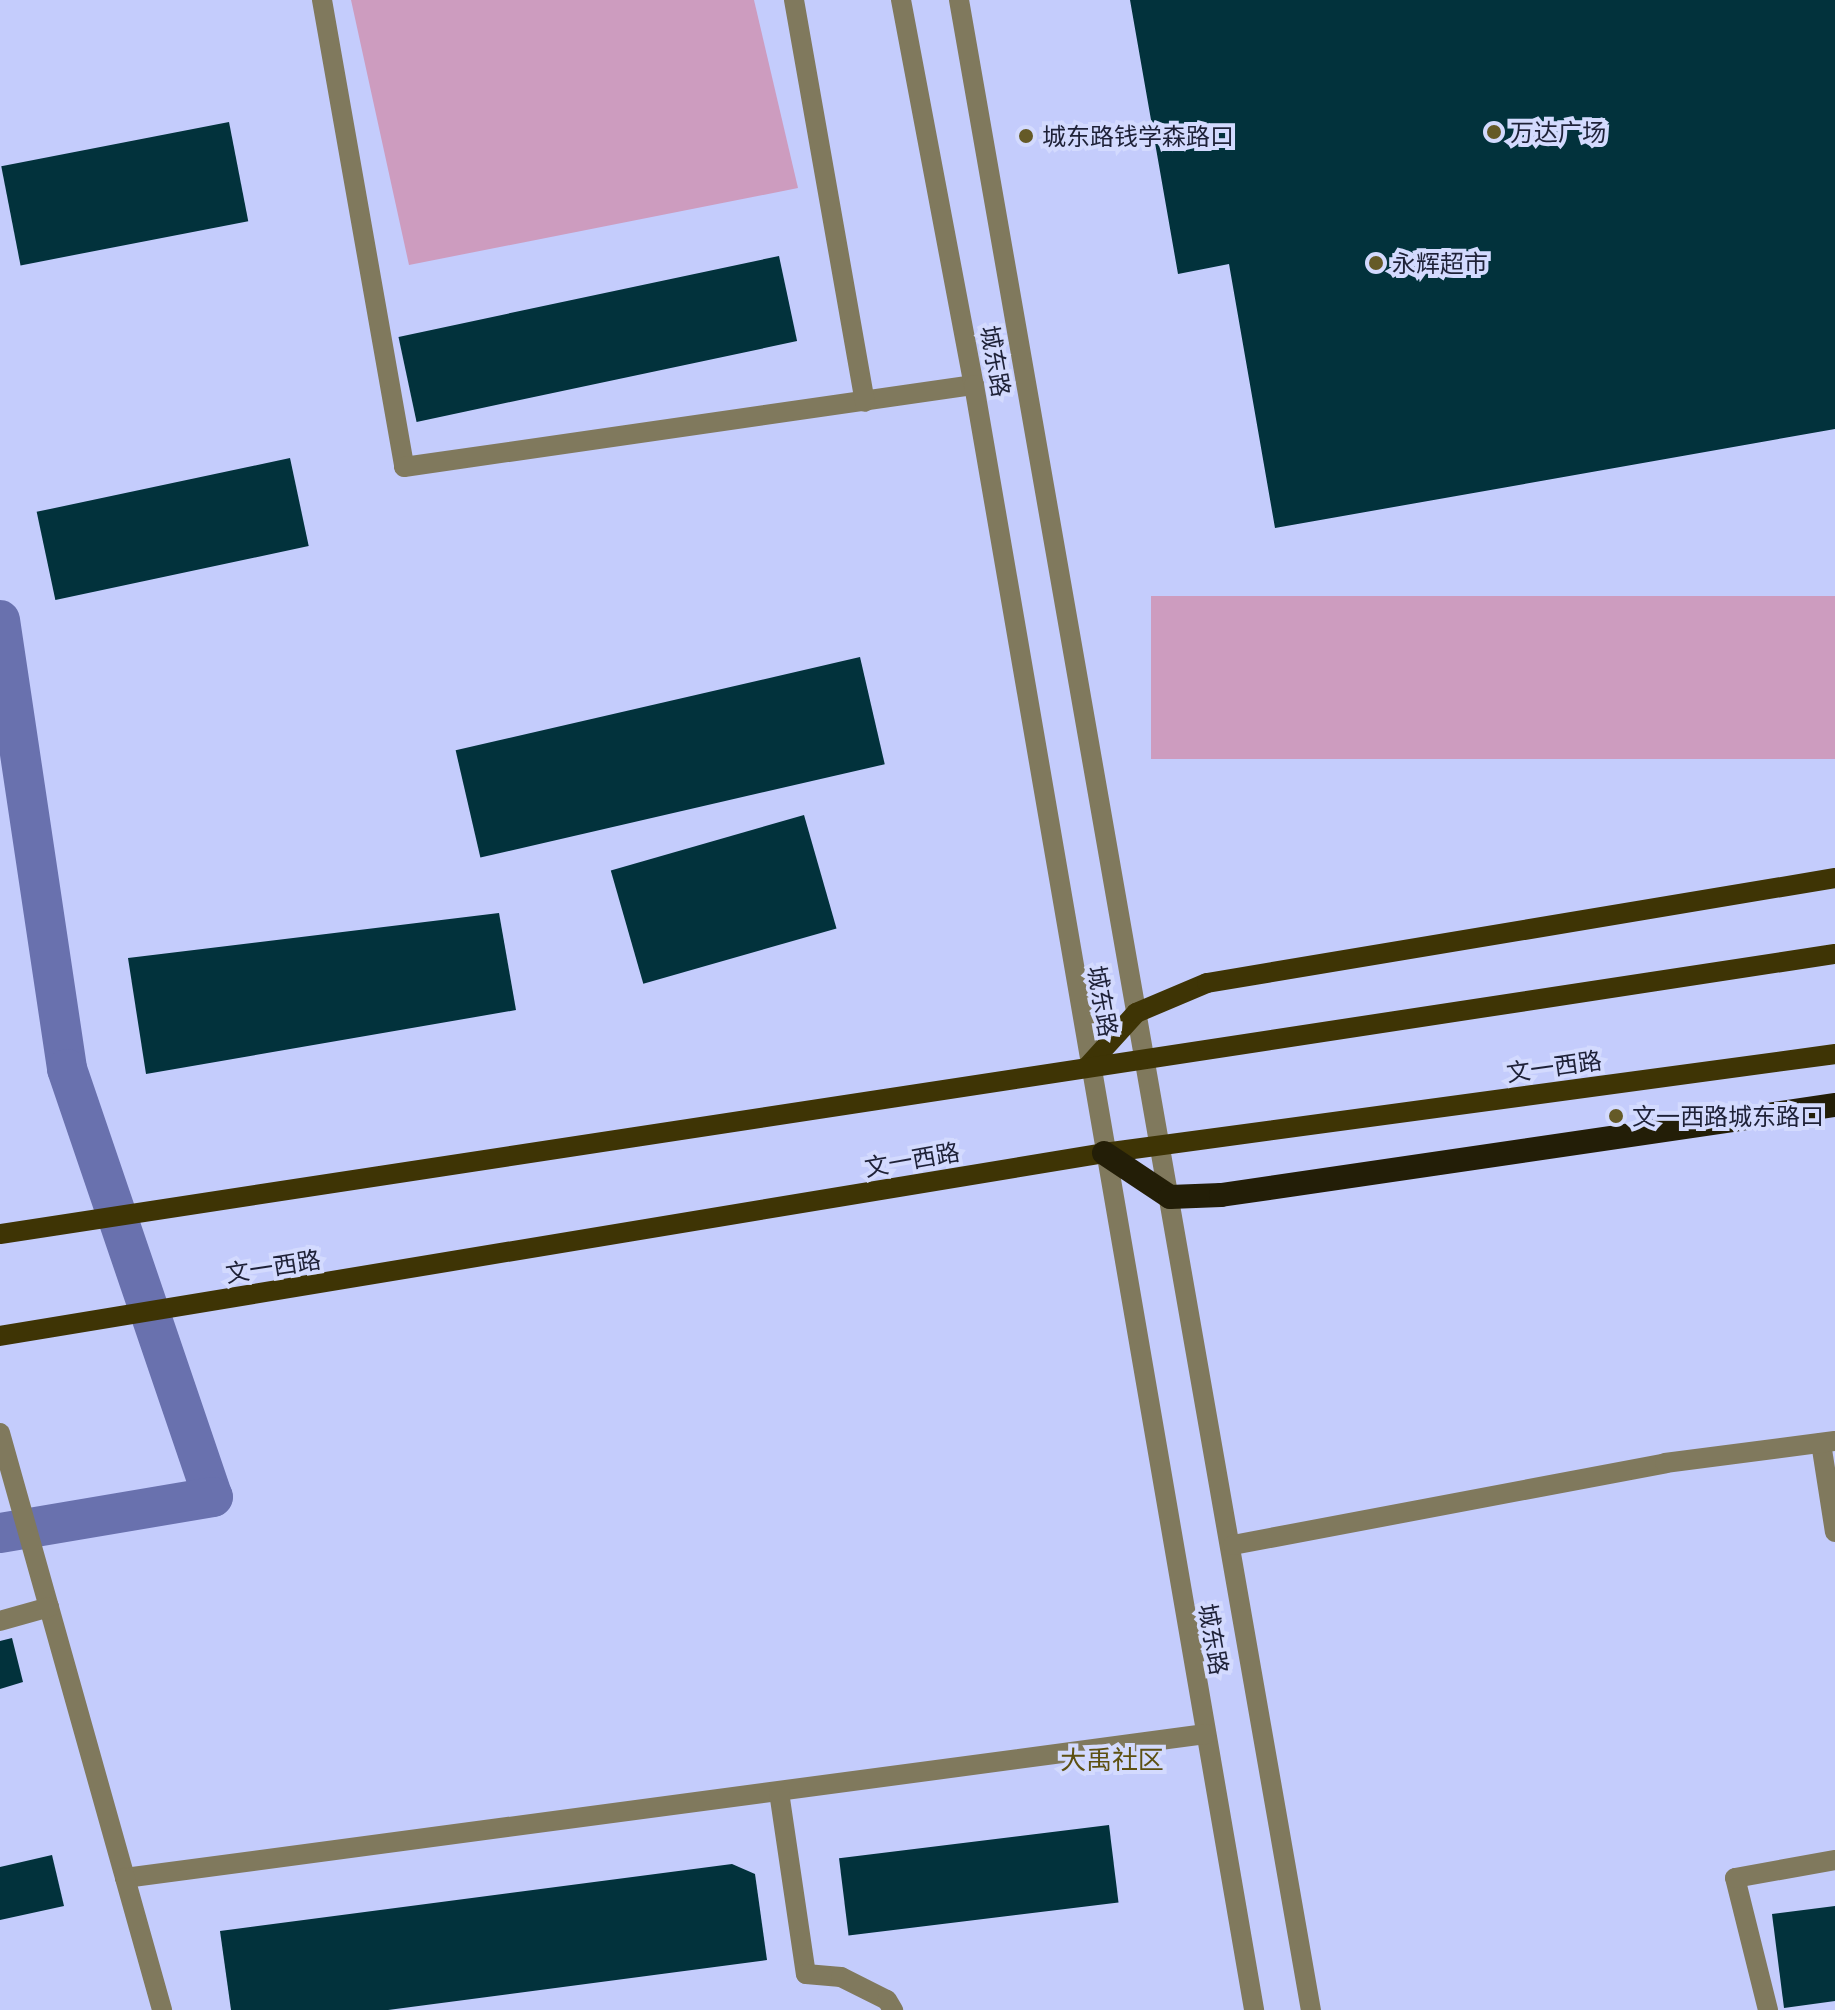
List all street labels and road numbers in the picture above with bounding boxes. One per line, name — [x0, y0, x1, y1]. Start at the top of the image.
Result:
street label: 城东路 — [976, 323, 1016, 399]
street label: 城东路 — [1083, 963, 1123, 1039]
street label: 文一西路 — [1504, 1045, 1604, 1087]
street label: 文一西路 — [862, 1136, 962, 1182]
street label: 文一西路 — [223, 1244, 323, 1288]
street label: 城东路 — [1194, 1601, 1234, 1677]

